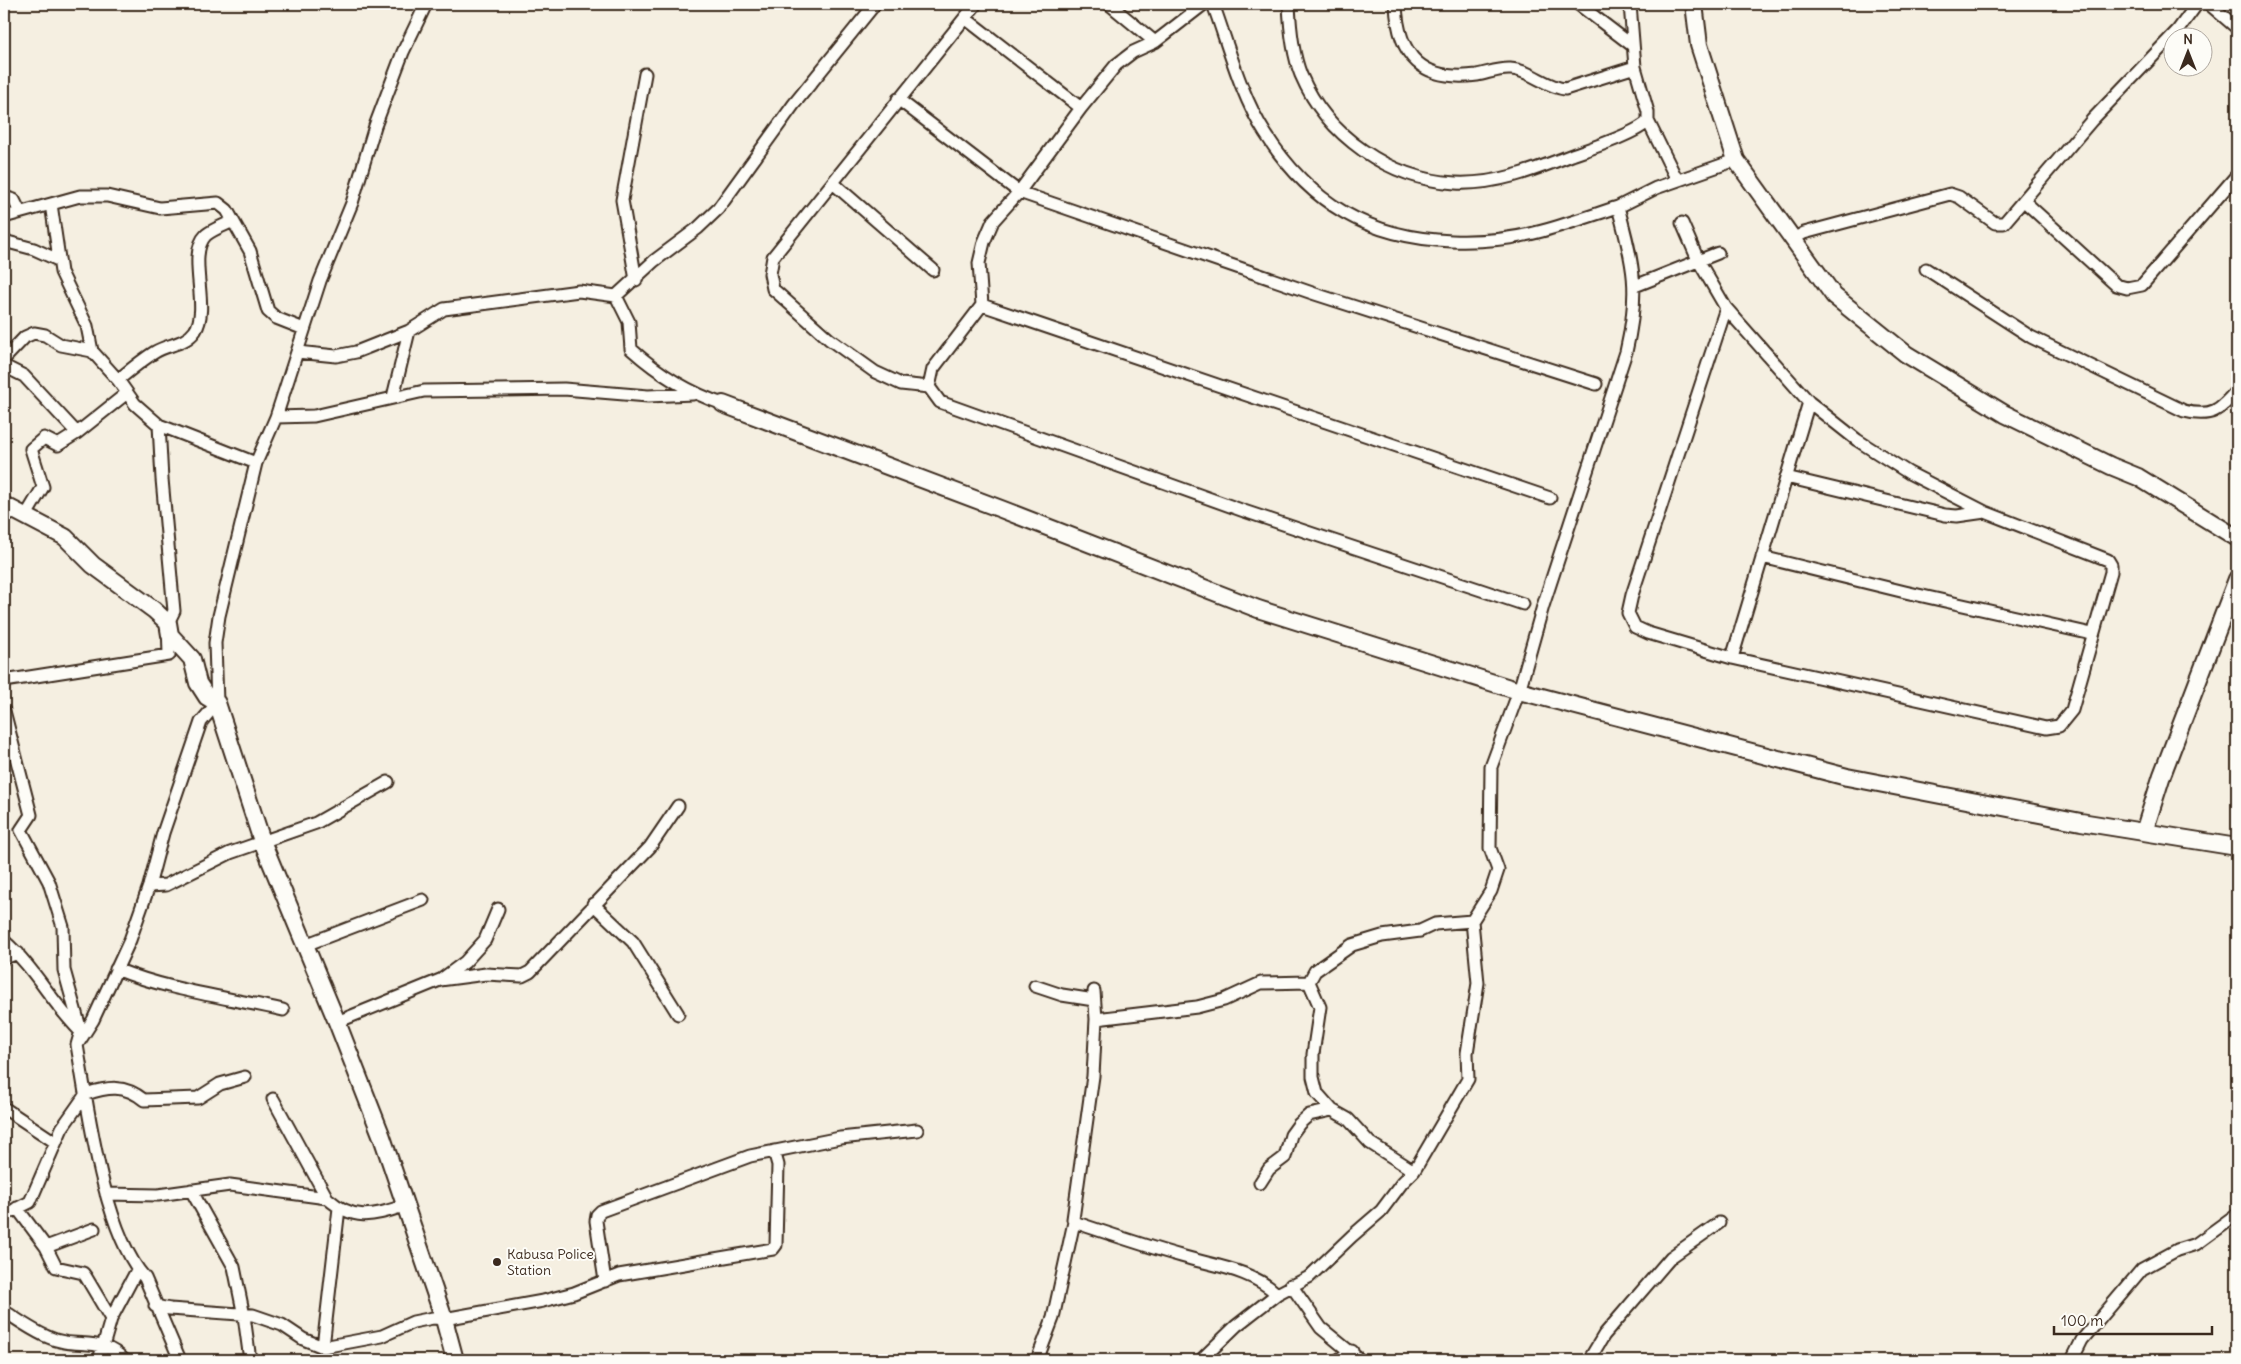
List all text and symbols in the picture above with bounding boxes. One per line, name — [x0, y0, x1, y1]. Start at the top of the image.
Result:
north arrow — [2164, 28, 2214, 78]
text: N — [2183, 30, 2193, 48]
place label: Kabusa Police Station — [507, 1245, 594, 1279]
marker: Kabusa Police Station — [491, 1256, 503, 1268]
scale bar — [2054, 1304, 2211, 1336]
text: 100 m — [2061, 1311, 2103, 1330]

